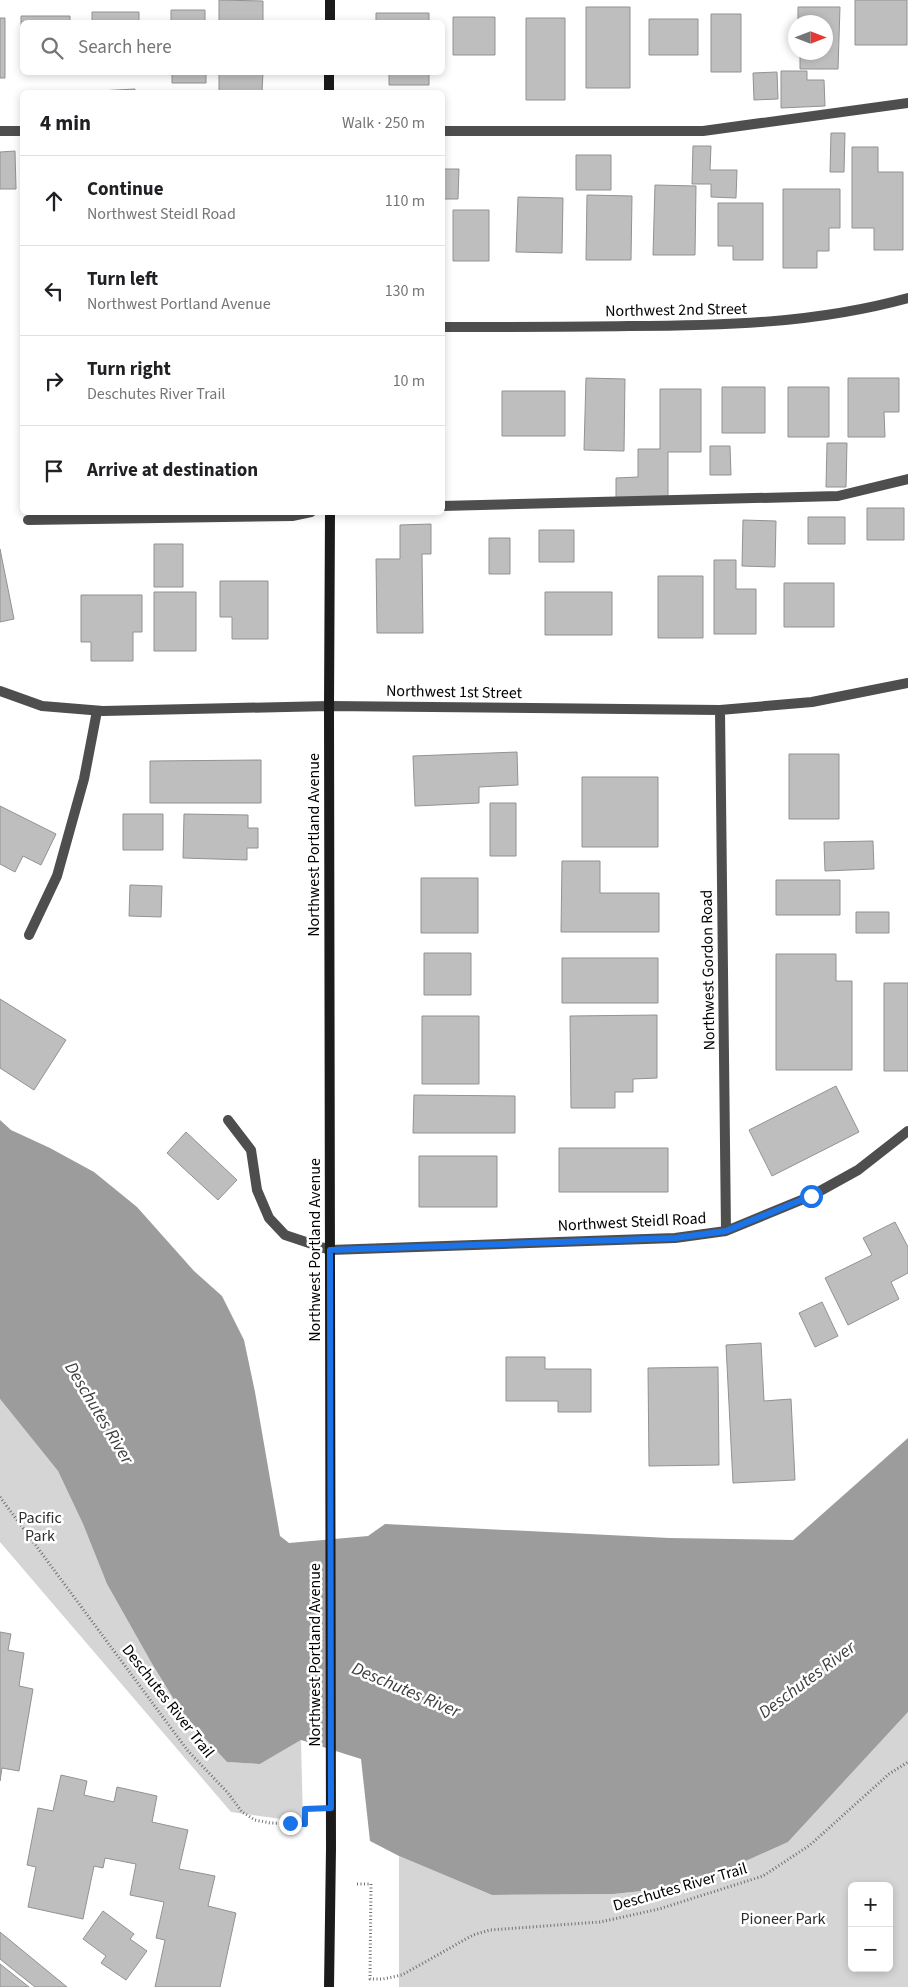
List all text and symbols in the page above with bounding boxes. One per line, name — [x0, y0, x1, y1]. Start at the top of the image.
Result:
north arrow — [788, 15, 833, 60]
search box — [20, 20, 445, 75]
icon: search — [38, 34, 66, 62]
text: Search here — [78, 34, 172, 61]
text: 4 min — [40, 108, 91, 138]
text: Walk · 250 m — [342, 112, 425, 134]
text: Continue — [87, 176, 164, 203]
icon: ahead — [40, 187, 68, 215]
text: 110 m — [385, 190, 425, 212]
text: Northwest Steidl Road — [87, 203, 236, 225]
text: Turn left — [87, 266, 158, 293]
icon: left — [40, 277, 68, 305]
text: 130 m — [385, 280, 425, 302]
text: Northwest Portland Avenue — [87, 293, 271, 315]
street label: Northwest 2nd Street — [605, 298, 748, 322]
text: Turn right — [87, 356, 171, 383]
icon: right — [40, 367, 68, 395]
text: 10 m — [393, 370, 425, 392]
text: Deschutes River Trail — [87, 383, 225, 405]
icon: arrive — [40, 457, 68, 485]
text: Arrive at destination — [87, 457, 258, 484]
street label: Northwest 1st Street — [386, 680, 523, 704]
street label: Northwest Portland Avenue — [303, 753, 325, 937]
street label: Northwest Gordon Road — [696, 889, 720, 1051]
street label: Northwest Portland Avenue — [304, 1158, 326, 1342]
route start — [800, 1185, 823, 1208]
street label: Northwest Steidl Road — [557, 1207, 707, 1237]
water label: Deschutes River — [59, 1357, 140, 1470]
park label: Pacific Park — [18, 1507, 62, 1547]
street label: Northwest Portland Avenue — [304, 1563, 326, 1747]
water label: Deschutes River — [753, 1635, 861, 1725]
street label: Deschutes River Trail — [117, 1640, 219, 1762]
water label: Deschutes River — [348, 1656, 465, 1724]
route end — [279, 1812, 302, 1835]
street label: Deschutes River Trail — [610, 1857, 750, 1917]
map controls — [848, 1882, 893, 1972]
button: + — [848, 1882, 893, 1927]
park label: Pioneer Park — [741, 1908, 826, 1930]
button: − — [848, 1927, 893, 1972]

